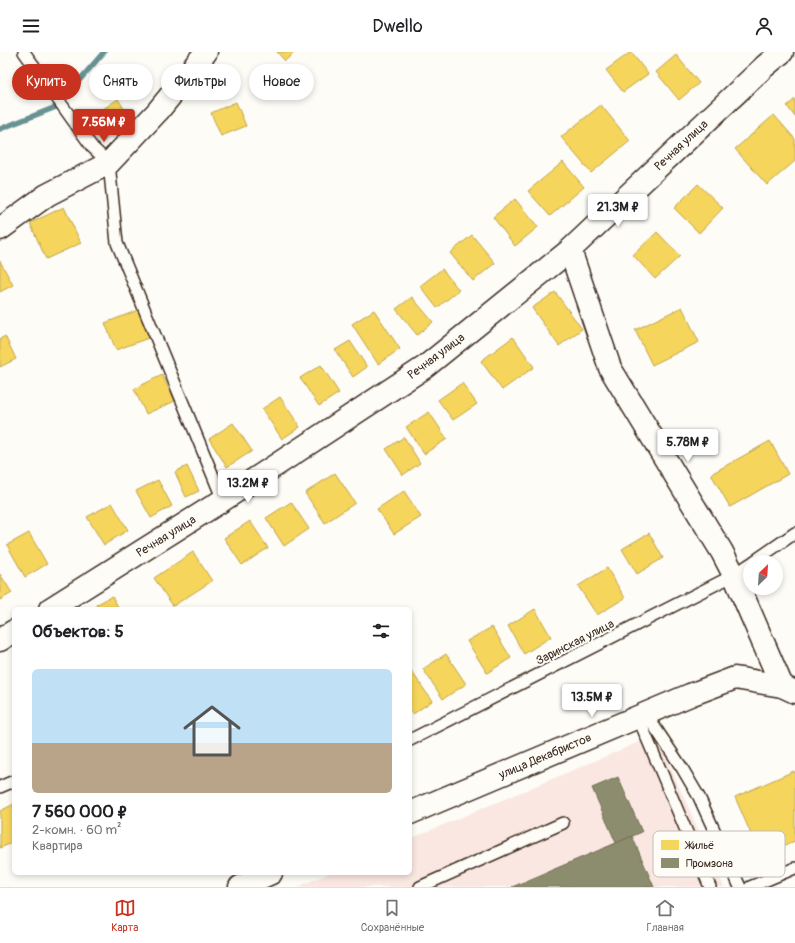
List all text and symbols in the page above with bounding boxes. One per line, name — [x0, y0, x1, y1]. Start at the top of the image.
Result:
icon: menu — [20, 15, 42, 37]
text: Dwello — [372, 15, 423, 38]
icon: person — [753, 15, 775, 37]
chip: Купить — [12, 64, 81, 100]
chip: Снять — [89, 64, 153, 100]
chip: Фильтры — [161, 64, 241, 100]
chip: Новое — [249, 64, 314, 100]
pin: 7.56M ₽ — [67, 109, 141, 143]
text: 7.56M ₽ — [82, 114, 126, 130]
street label: Речная улица — [651, 117, 711, 174]
pin: 21.3M ₽ — [581, 194, 655, 228]
text: 21.3M ₽ — [597, 199, 639, 215]
street label: Речная улица — [405, 330, 468, 383]
pin: 5.78M ₽ — [651, 429, 725, 463]
text: 5.78M ₽ — [666, 434, 710, 450]
pin: 13.2M ₽ — [211, 470, 285, 504]
text: 13.2M ₽ — [227, 475, 269, 491]
street label: Речная улица — [134, 512, 199, 561]
north arrow — [743, 555, 783, 595]
map controls — [743, 555, 783, 595]
street label: Заринская улица — [534, 616, 617, 669]
icon: filters — [370, 620, 392, 642]
text: Объектов: 5 — [32, 621, 124, 642]
pin: 13.5M ₽ — [555, 684, 629, 718]
text: 13.5M ₽ — [571, 689, 613, 705]
icon: home — [176, 695, 248, 767]
street label: улица Декабристов — [496, 730, 594, 783]
text: 7 560 000 ₽ — [32, 801, 128, 822]
text: 2-комн. · 60 m² — [32, 822, 122, 838]
legend — [653, 831, 785, 877]
text: Квартира — [32, 838, 83, 854]
text: Жильё — [684, 839, 714, 852]
text: Промзона — [686, 857, 733, 870]
tab: Карта — [111, 897, 138, 934]
tab: Сохранённые — [361, 897, 424, 934]
tab: Главная — [646, 897, 684, 934]

